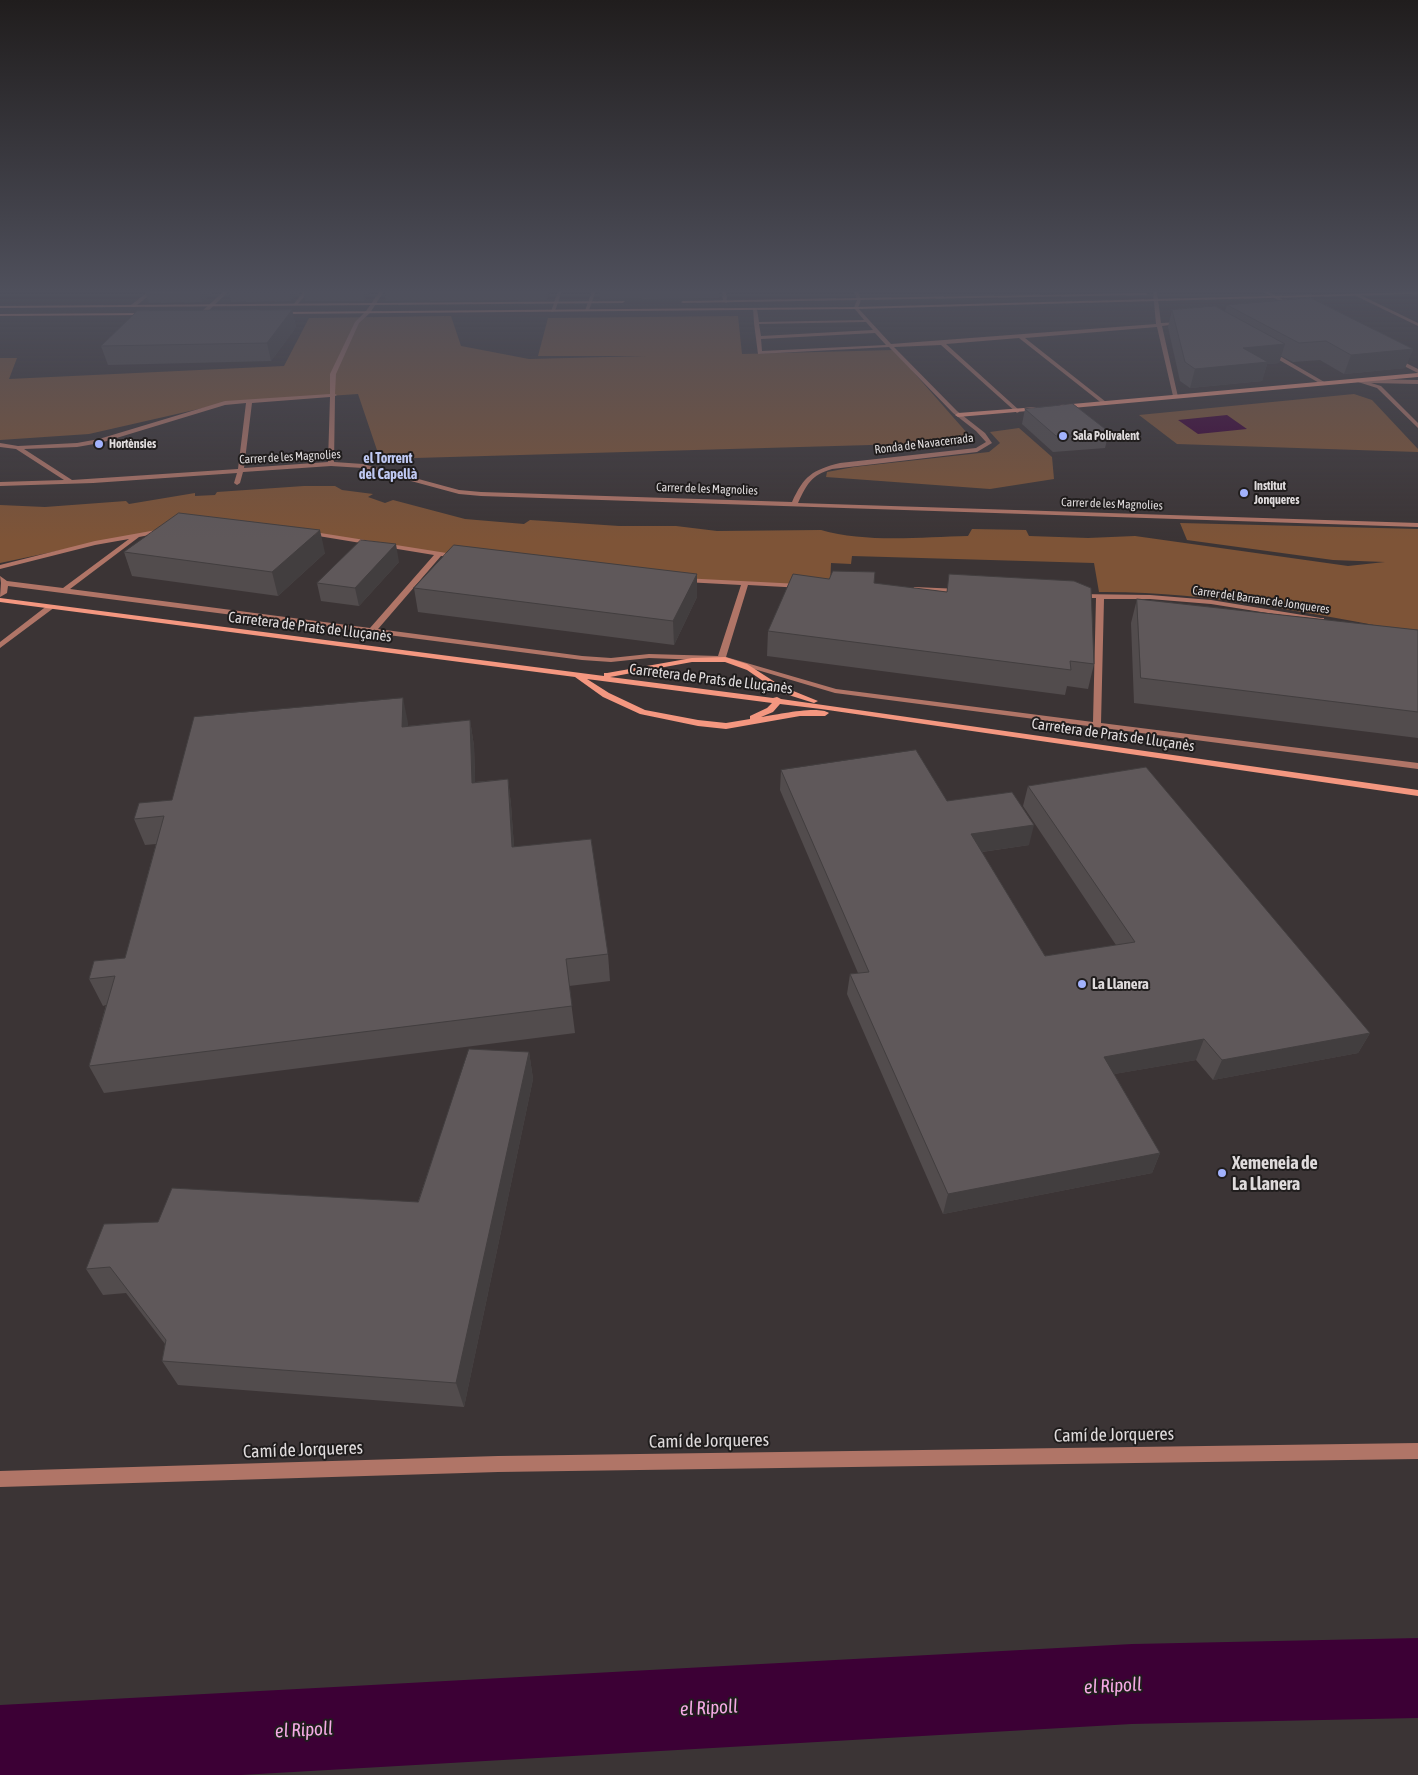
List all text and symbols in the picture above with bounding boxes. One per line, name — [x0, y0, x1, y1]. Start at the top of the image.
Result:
place label: Sala Polivalent — [1073, 429, 1140, 443]
marker: Sala Polivalent — [1057, 430, 1069, 442]
street label: Ronda de Navacerrada — [874, 431, 974, 457]
place label: Hortènsies — [109, 437, 156, 451]
marker: Hortènsies — [93, 438, 105, 450]
street label: Carrer de les Magnolies — [239, 447, 341, 467]
district label: el Torrent del Capellà — [359, 451, 417, 484]
place label: Institut Jonqueres — [1254, 479, 1299, 507]
street label: Carrer de les Magnolies — [656, 480, 758, 498]
marker: Institut Jonqueres — [1238, 487, 1250, 499]
street label: Carrer de les Magnolies — [1061, 495, 1163, 513]
street label: Carrer del Barranc de Jonqueres — [1191, 583, 1331, 617]
street label: Carretera de Prats de Lluçanès — [227, 608, 393, 646]
street label: Carretera de Prats de Lluçanès — [628, 660, 794, 698]
street label: Carretera de Prats de Lluçanès — [1030, 715, 1196, 755]
place label: La Llanera — [1092, 975, 1149, 993]
marker: La Llanera — [1076, 978, 1088, 990]
place label: Xemeneia de La Llanera — [1232, 1152, 1318, 1194]
marker: Xemeneia de La Llanera — [1216, 1167, 1228, 1179]
street label: Camí de Jorqueres — [1054, 1423, 1174, 1447]
street label: Camí de Jorqueres — [649, 1429, 769, 1453]
street label: Camí de Jorqueres — [243, 1437, 363, 1463]
water label: el Ripoll — [1083, 1673, 1143, 1699]
water label: el Ripoll — [679, 1695, 739, 1721]
water label: el Ripoll — [274, 1717, 334, 1743]

